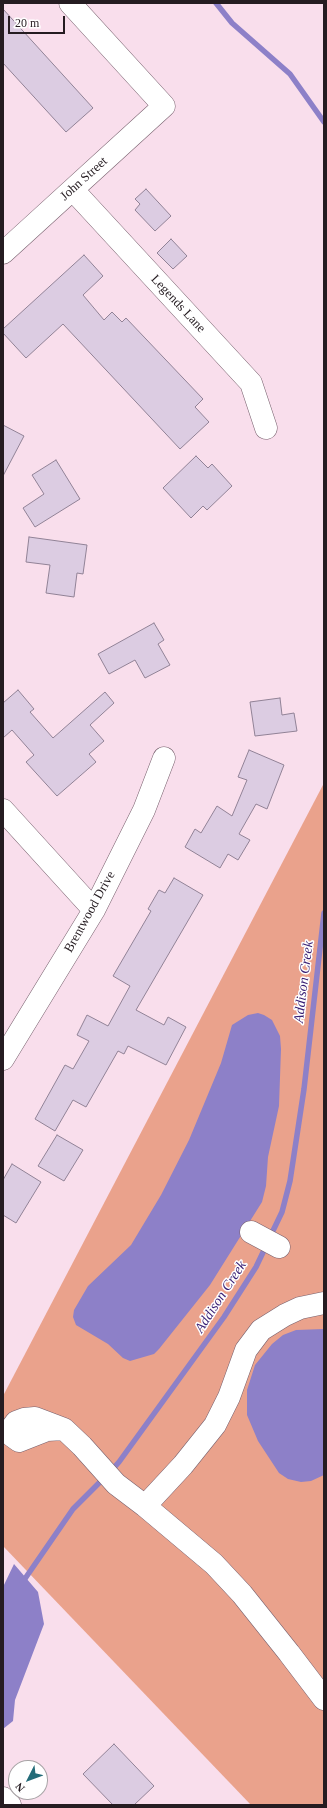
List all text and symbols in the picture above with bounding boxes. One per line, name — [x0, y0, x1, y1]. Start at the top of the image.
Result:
scale bar — [10, 8, 67, 34]
text: 20 m — [15, 16, 39, 30]
street label: John Street — [57, 154, 111, 204]
street label: Legends Lane — [147, 272, 209, 336]
street label: Brentwood Drive — [61, 869, 119, 955]
water label: Addison Creek — [291, 940, 317, 1024]
water label: Addison Creek — [192, 1258, 250, 1336]
north arrow — [8, 1760, 48, 1800]
text: N — [13, 1780, 27, 1794]

